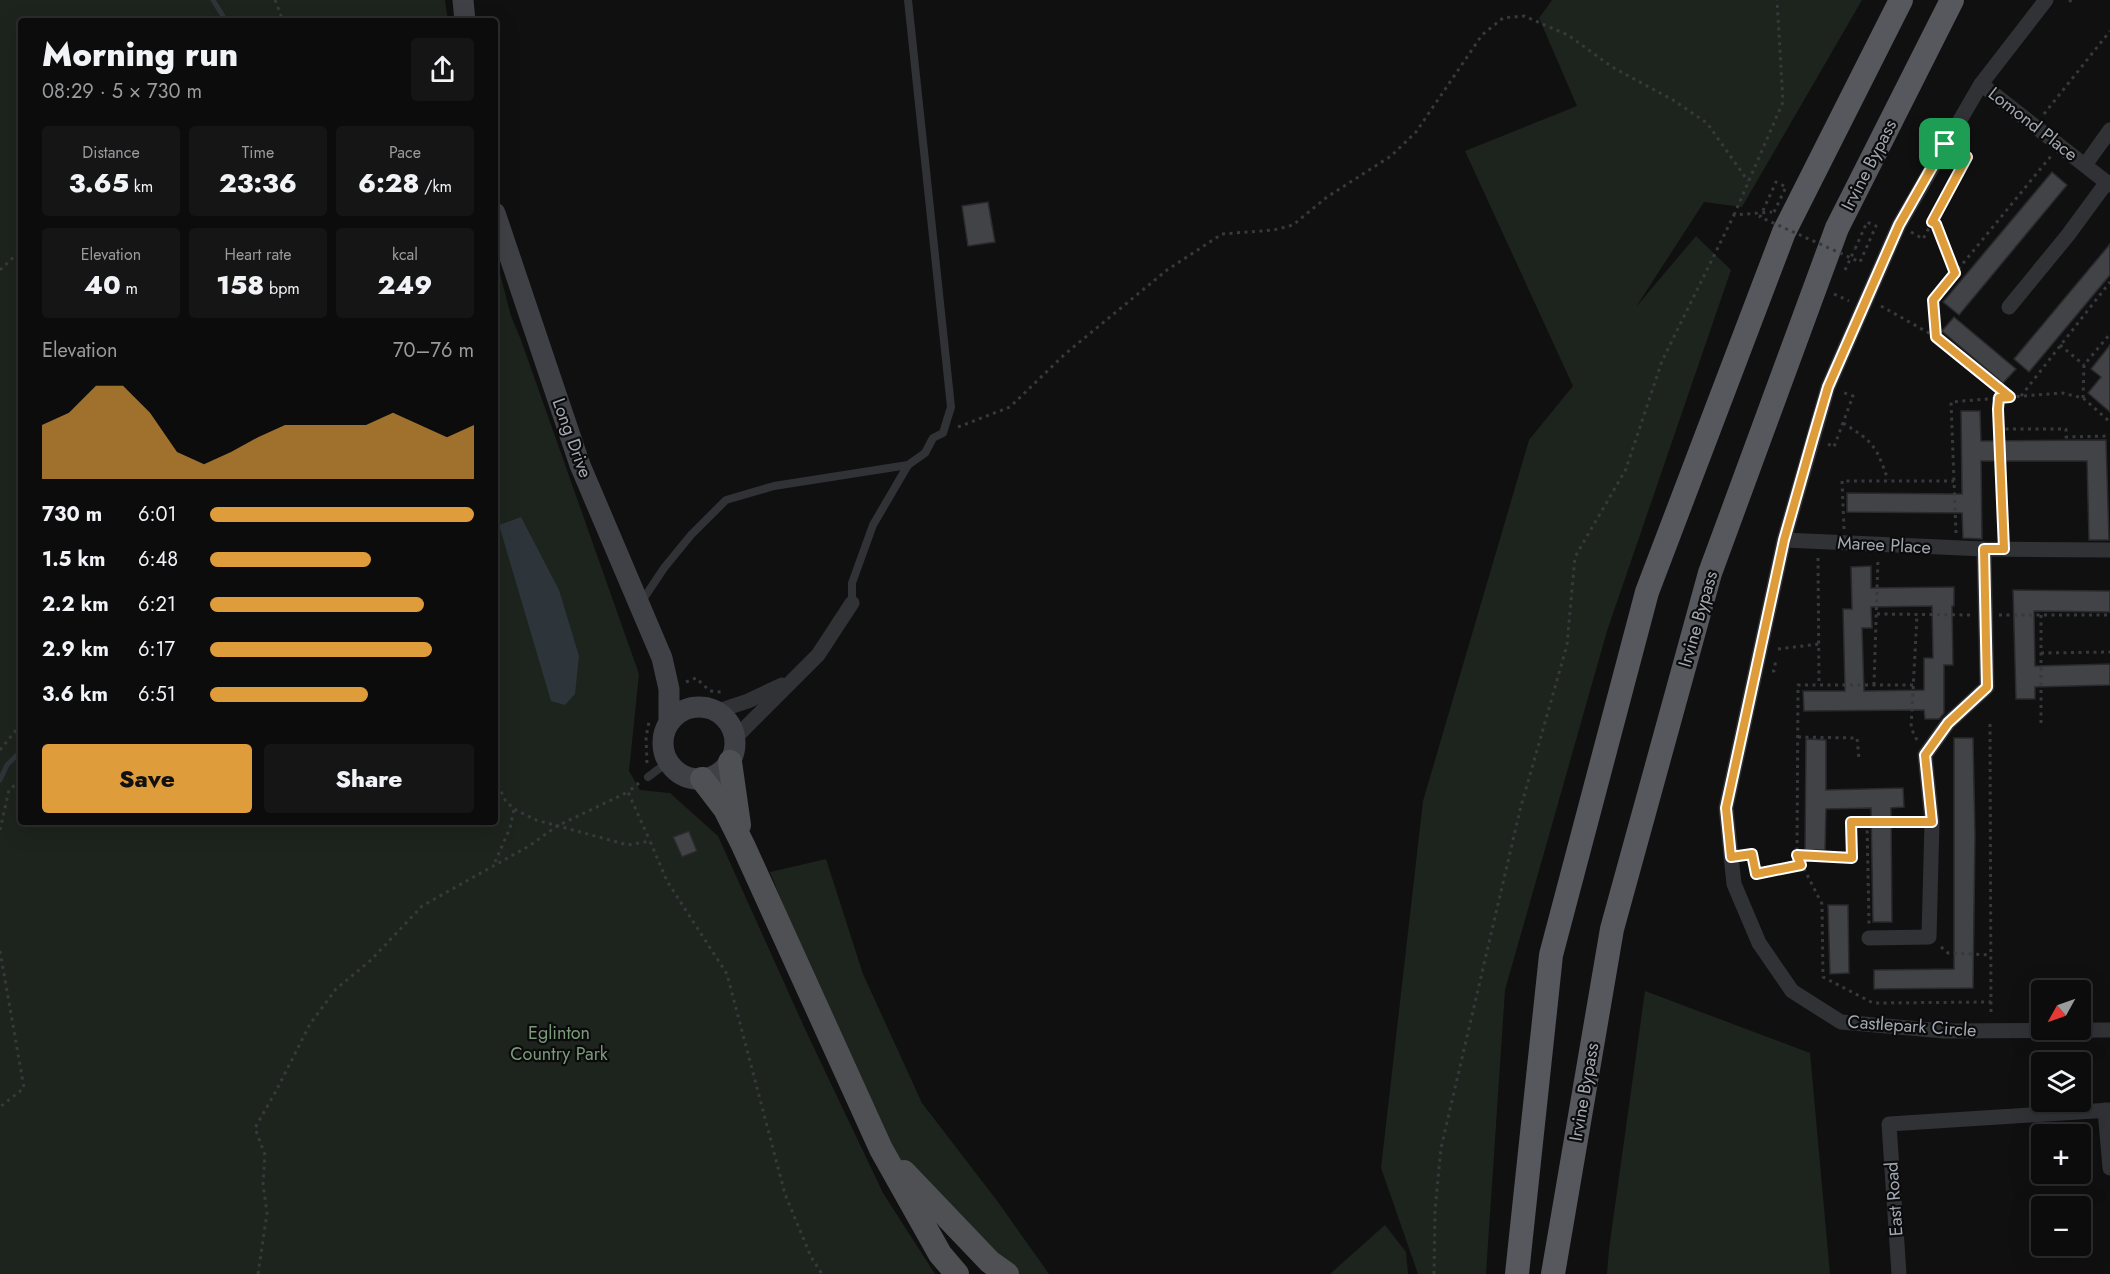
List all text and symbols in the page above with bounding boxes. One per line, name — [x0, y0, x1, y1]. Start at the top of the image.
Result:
text: Morning run — [42, 31, 238, 78]
button: share — [411, 38, 474, 101]
text: 08:29 · 5 × 730 m — [42, 77, 202, 106]
street label: Lomond Place — [1983, 81, 2083, 167]
street label: Irvine Bypass — [1835, 115, 1903, 215]
pin — [1919, 118, 1970, 169]
icon: arrive — [1928, 127, 1961, 160]
text: Distance — [82, 141, 140, 164]
text: Time — [242, 141, 274, 164]
text: Pace — [389, 141, 421, 164]
text: 3.65 — [69, 164, 129, 202]
text: 23:36 — [219, 164, 297, 202]
text: 6:28 — [358, 164, 419, 202]
text: km — [129, 175, 153, 198]
text: /km — [419, 175, 452, 198]
text: Elevation — [81, 243, 141, 266]
text: Heart rate — [225, 243, 291, 266]
text: kcal — [392, 243, 418, 266]
text: 40 — [84, 266, 121, 304]
text: 158 — [216, 266, 264, 304]
text: 249 — [378, 266, 432, 304]
text: m — [121, 277, 138, 300]
text: bpm — [264, 277, 300, 300]
text: Elevation — [42, 336, 117, 365]
text: 70–76 m — [393, 336, 474, 365]
street label: Long Drive — [546, 395, 598, 481]
text: 730 m — [42, 500, 102, 529]
text: 6:01 — [138, 500, 177, 529]
street label: Maree Place — [1837, 530, 1931, 560]
text: 1.5 km — [42, 545, 105, 574]
text: 6:48 — [138, 545, 178, 574]
street label: Irvine Bypass — [1672, 568, 1724, 670]
text: 2.2 km — [42, 590, 109, 619]
text: 6:21 — [138, 590, 176, 619]
text: 2.9 km — [42, 635, 109, 664]
text: 6:17 — [138, 635, 175, 664]
text: 3.6 km — [42, 680, 108, 709]
text: 6:51 — [138, 680, 176, 709]
button: Save — [42, 744, 252, 813]
button: Share — [264, 744, 474, 813]
north arrow — [2031, 980, 2091, 1040]
map controls — [2031, 980, 2091, 1256]
street label: Castlepark Circle — [1847, 1009, 1977, 1043]
park label: Eglinton Country Park — [510, 1020, 608, 1067]
street label: Irvine Bypass — [1563, 1041, 1605, 1143]
button: layers — [2031, 1052, 2091, 1112]
button: + — [2031, 1124, 2091, 1184]
street label: East Road — [1878, 1161, 1910, 1237]
button: − — [2031, 1196, 2091, 1256]

